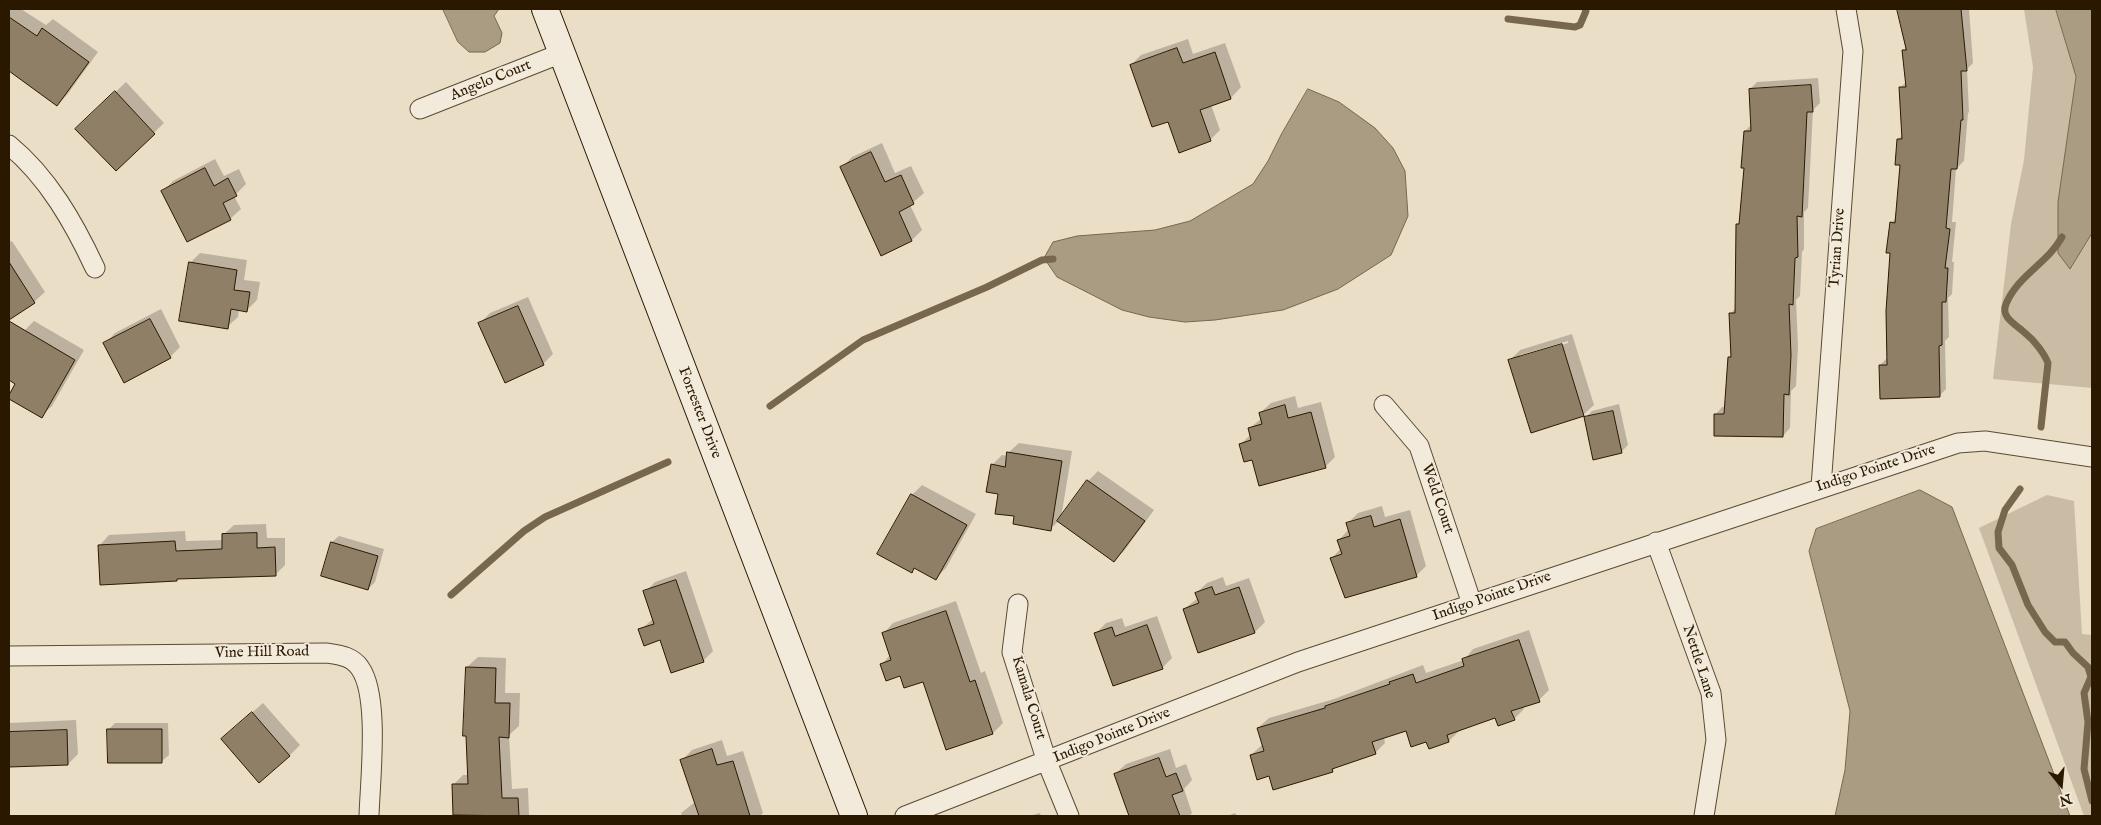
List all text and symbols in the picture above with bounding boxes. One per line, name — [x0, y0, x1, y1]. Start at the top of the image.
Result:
street label: Angelo Court — [448, 57, 534, 105]
street label: Tyrian Drive — [1826, 208, 1850, 288]
street label: Forrester Drive — [673, 365, 725, 461]
street label: Indigo Pointe Drive — [1814, 441, 1938, 497]
street label: Weld Court — [1417, 462, 1457, 536]
street label: Indigo Pointe Drive — [1430, 568, 1554, 626]
street label: Nettle Lane — [1678, 623, 1718, 701]
street label: Vine Hill Road — [215, 643, 309, 663]
street label: Kamala Court — [1007, 654, 1049, 742]
street label: Indigo Pointe Drive — [1051, 704, 1173, 768]
north arrow — [2036, 760, 2086, 810]
text: N — [2057, 789, 2074, 810]

